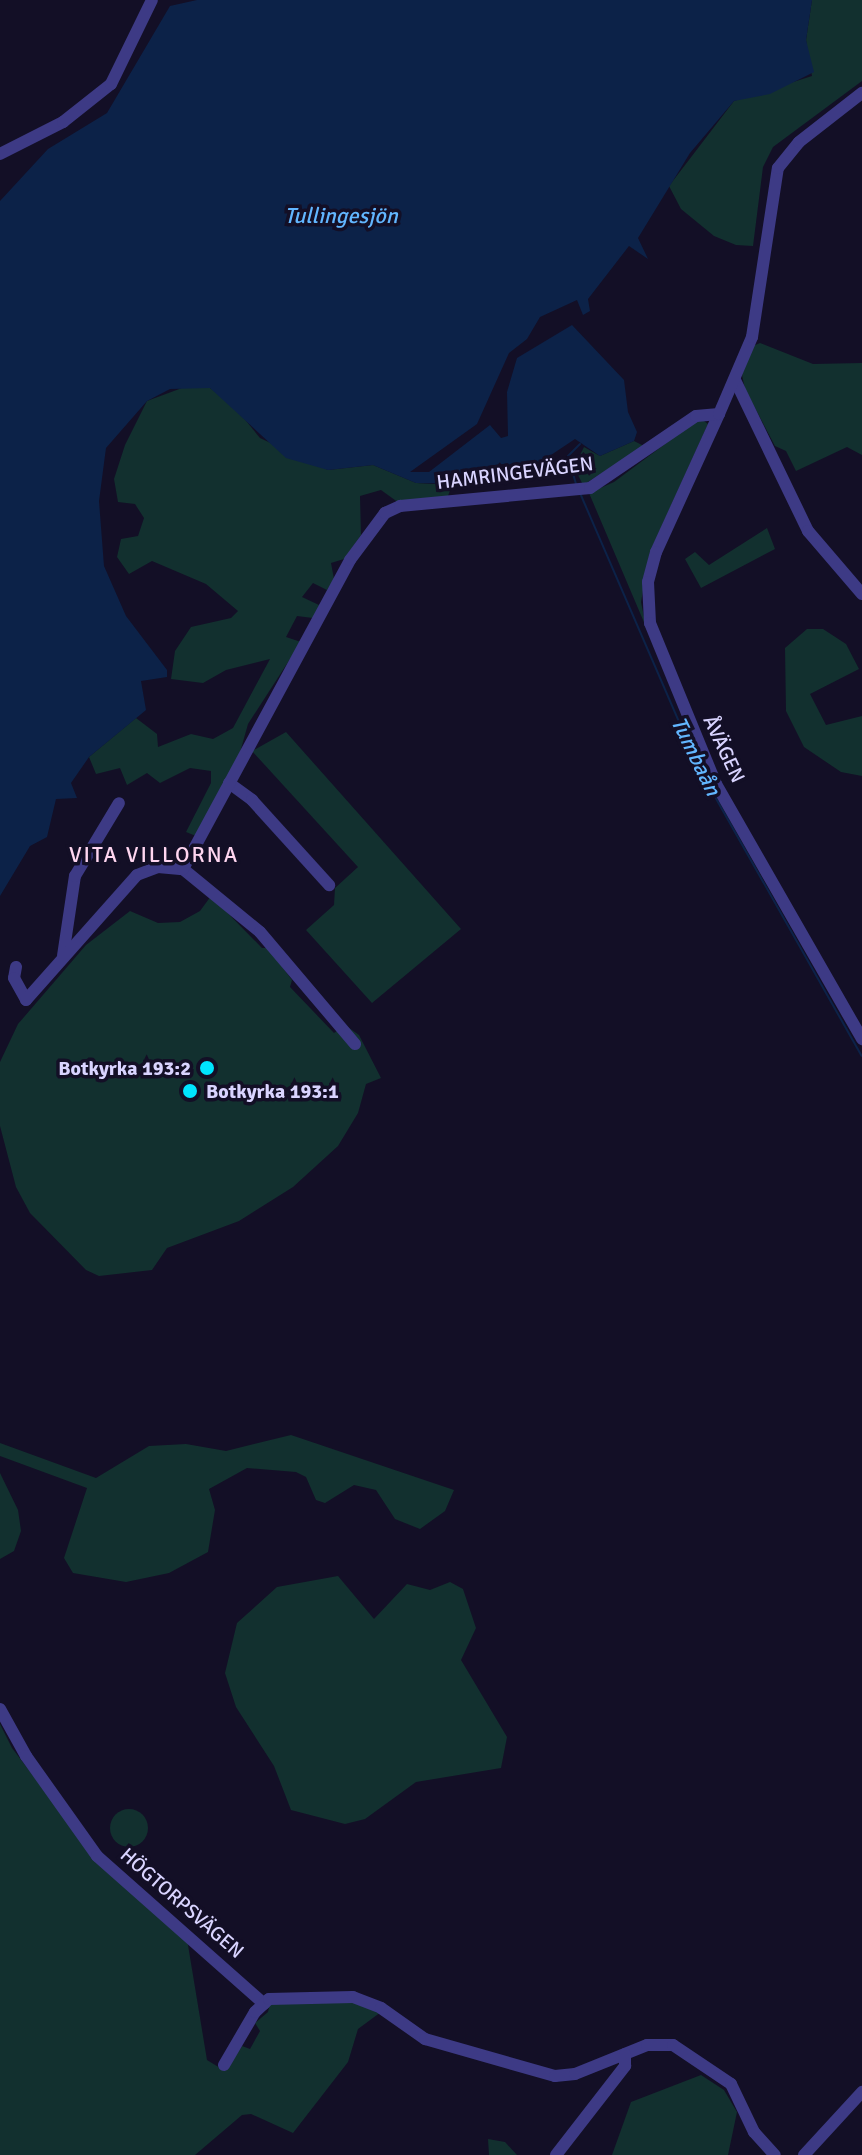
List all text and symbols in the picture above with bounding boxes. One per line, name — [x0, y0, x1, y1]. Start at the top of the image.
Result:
water label: Tullingesjön — [284, 203, 398, 229]
street label: HAMRINGEVÄGEN — [435, 451, 595, 495]
water label: Tumbaån — [666, 712, 726, 800]
street label: ÅVÄGEN — [698, 712, 750, 786]
district label: VITA VILLORNA — [69, 842, 239, 868]
place label: Botkyrka 193:2 — [58, 1056, 191, 1080]
marker: Botkyrka 193:2 — [198, 1059, 216, 1077]
place label: Botkyrka 193:1 — [206, 1079, 339, 1103]
marker: Botkyrka 193:1 — [181, 1082, 199, 1100]
street label: HÖGTORPSVÄGEN — [115, 1843, 249, 1963]

